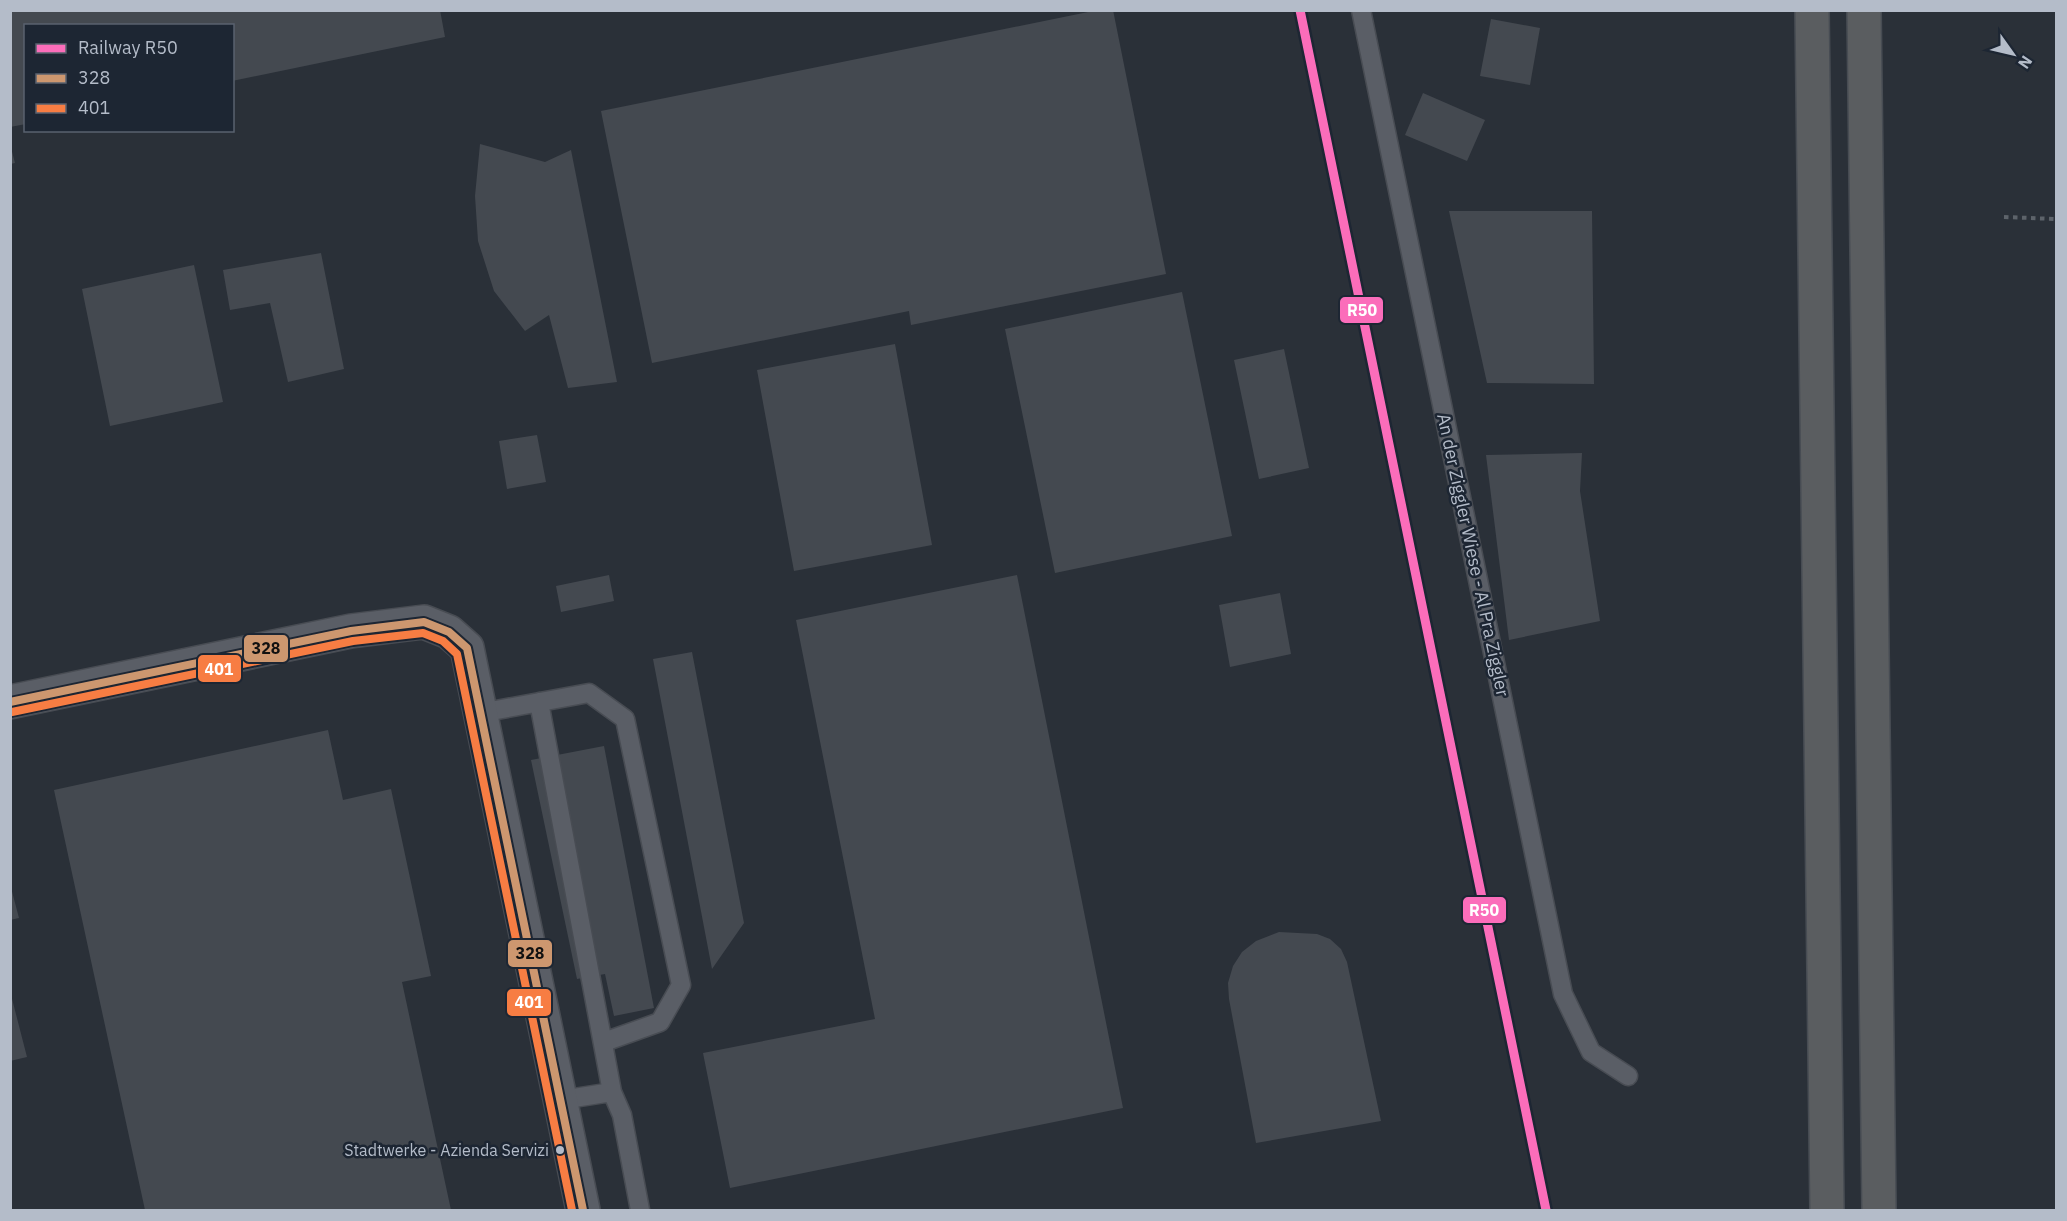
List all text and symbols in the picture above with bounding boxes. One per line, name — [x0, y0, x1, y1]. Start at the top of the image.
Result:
legend — [24, 24, 234, 132]
north arrow — [1983, 24, 2043, 84]
text: Railway R50 — [78, 36, 178, 59]
text: N — [2014, 52, 2037, 73]
text: 328 — [78, 66, 110, 89]
text: 401 — [78, 96, 110, 119]
line badge: R50 — [1339, 296, 1384, 324]
text: R50 — [1347, 300, 1377, 320]
street label: An der Ziggler Wiese - Al Pra Ziggler — [1432, 411, 1515, 699]
line badge: 328 — [243, 634, 289, 663]
text: 328 — [252, 638, 280, 658]
line badge: 401 — [197, 654, 242, 683]
text: 401 — [205, 659, 234, 679]
line badge: R50 — [1462, 896, 1507, 924]
text: R50 — [1469, 900, 1499, 920]
line badge: 328 — [507, 939, 553, 968]
text: 328 — [516, 943, 544, 963]
line badge: 401 — [506, 988, 552, 1017]
text: 401 — [515, 992, 544, 1012]
place label: Stadtwerke - Azienda Servizi — [344, 1140, 549, 1160]
marker: Stadtwerke - Azienda Servizi — [554, 1144, 566, 1156]

